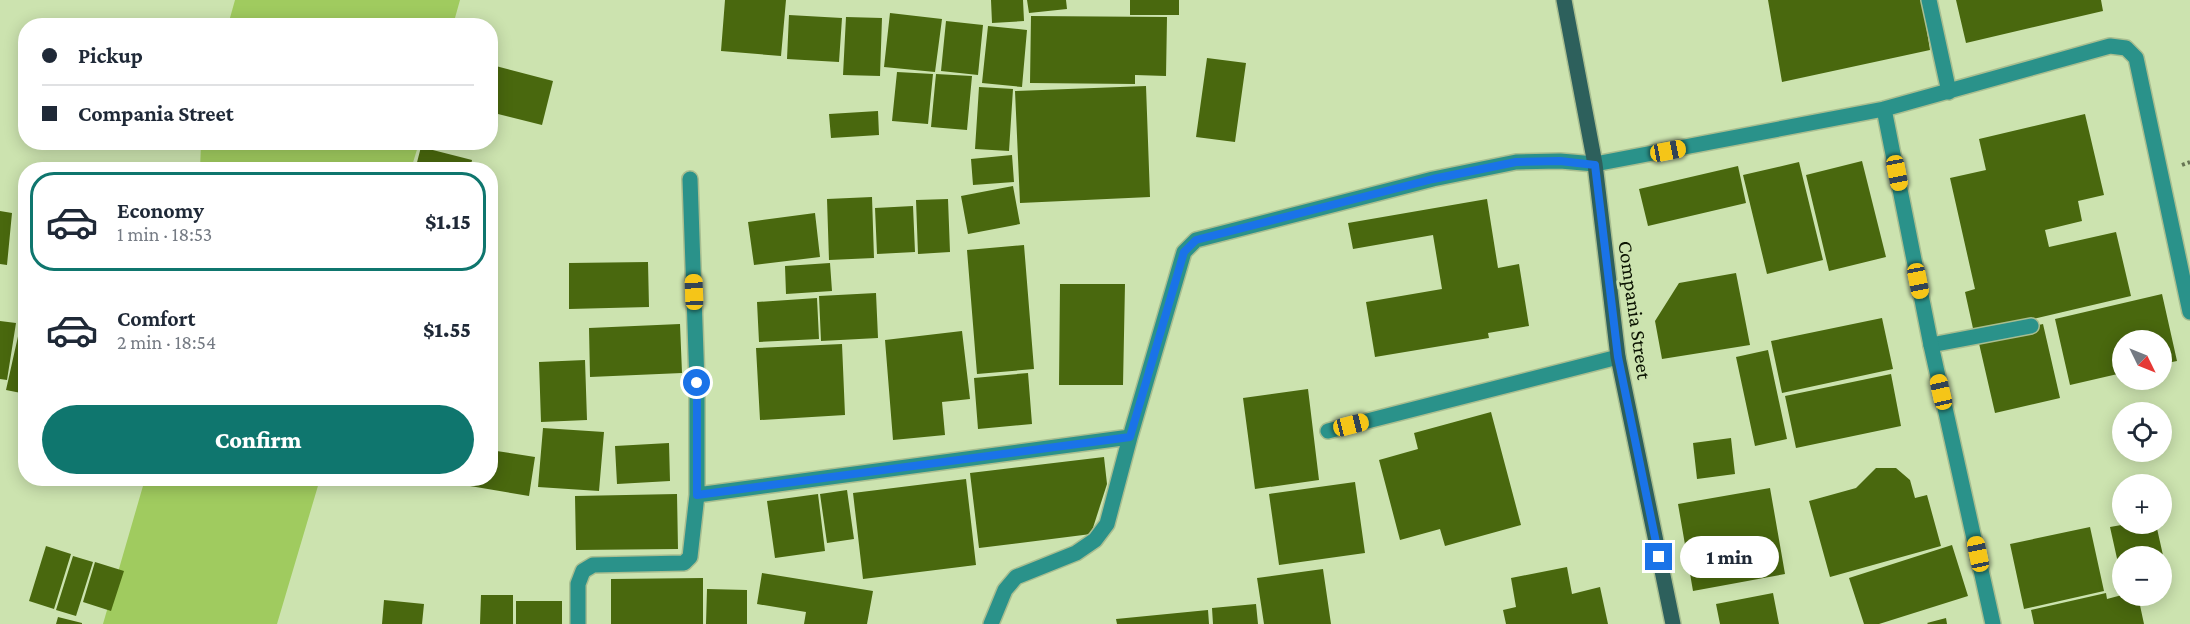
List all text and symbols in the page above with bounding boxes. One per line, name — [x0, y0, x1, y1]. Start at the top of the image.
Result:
text: Pickup — [78, 43, 143, 68]
text: Compania Street — [78, 101, 234, 126]
car — [1649, 139, 1687, 163]
car — [1885, 154, 1909, 192]
icon: car — [45, 195, 99, 249]
text: Economy — [117, 198, 204, 223]
text: $1.15 — [425, 209, 471, 234]
text: 1 min · 18:53 — [117, 223, 212, 245]
street label: Compania Street — [1613, 239, 1657, 382]
car — [1906, 262, 1930, 300]
car — [684, 274, 704, 310]
icon: car — [45, 303, 99, 357]
text: Comfort — [117, 306, 195, 331]
text: $1.55 — [423, 317, 471, 342]
north arrow — [2112, 330, 2172, 390]
map controls — [2112, 330, 2172, 606]
text: 2 min · 18:54 — [117, 331, 216, 353]
route start — [683, 369, 710, 396]
car — [1928, 372, 1954, 412]
button: locate — [2112, 402, 2172, 462]
button: Confirm — [42, 405, 474, 474]
car — [1331, 412, 1371, 438]
button: + — [2112, 474, 2172, 534]
car — [1965, 535, 1991, 573]
callout: 1 min — [1680, 536, 1779, 578]
route end — [1645, 543, 1672, 570]
text: 1 min — [1706, 546, 1753, 568]
button: − — [2112, 546, 2172, 606]

